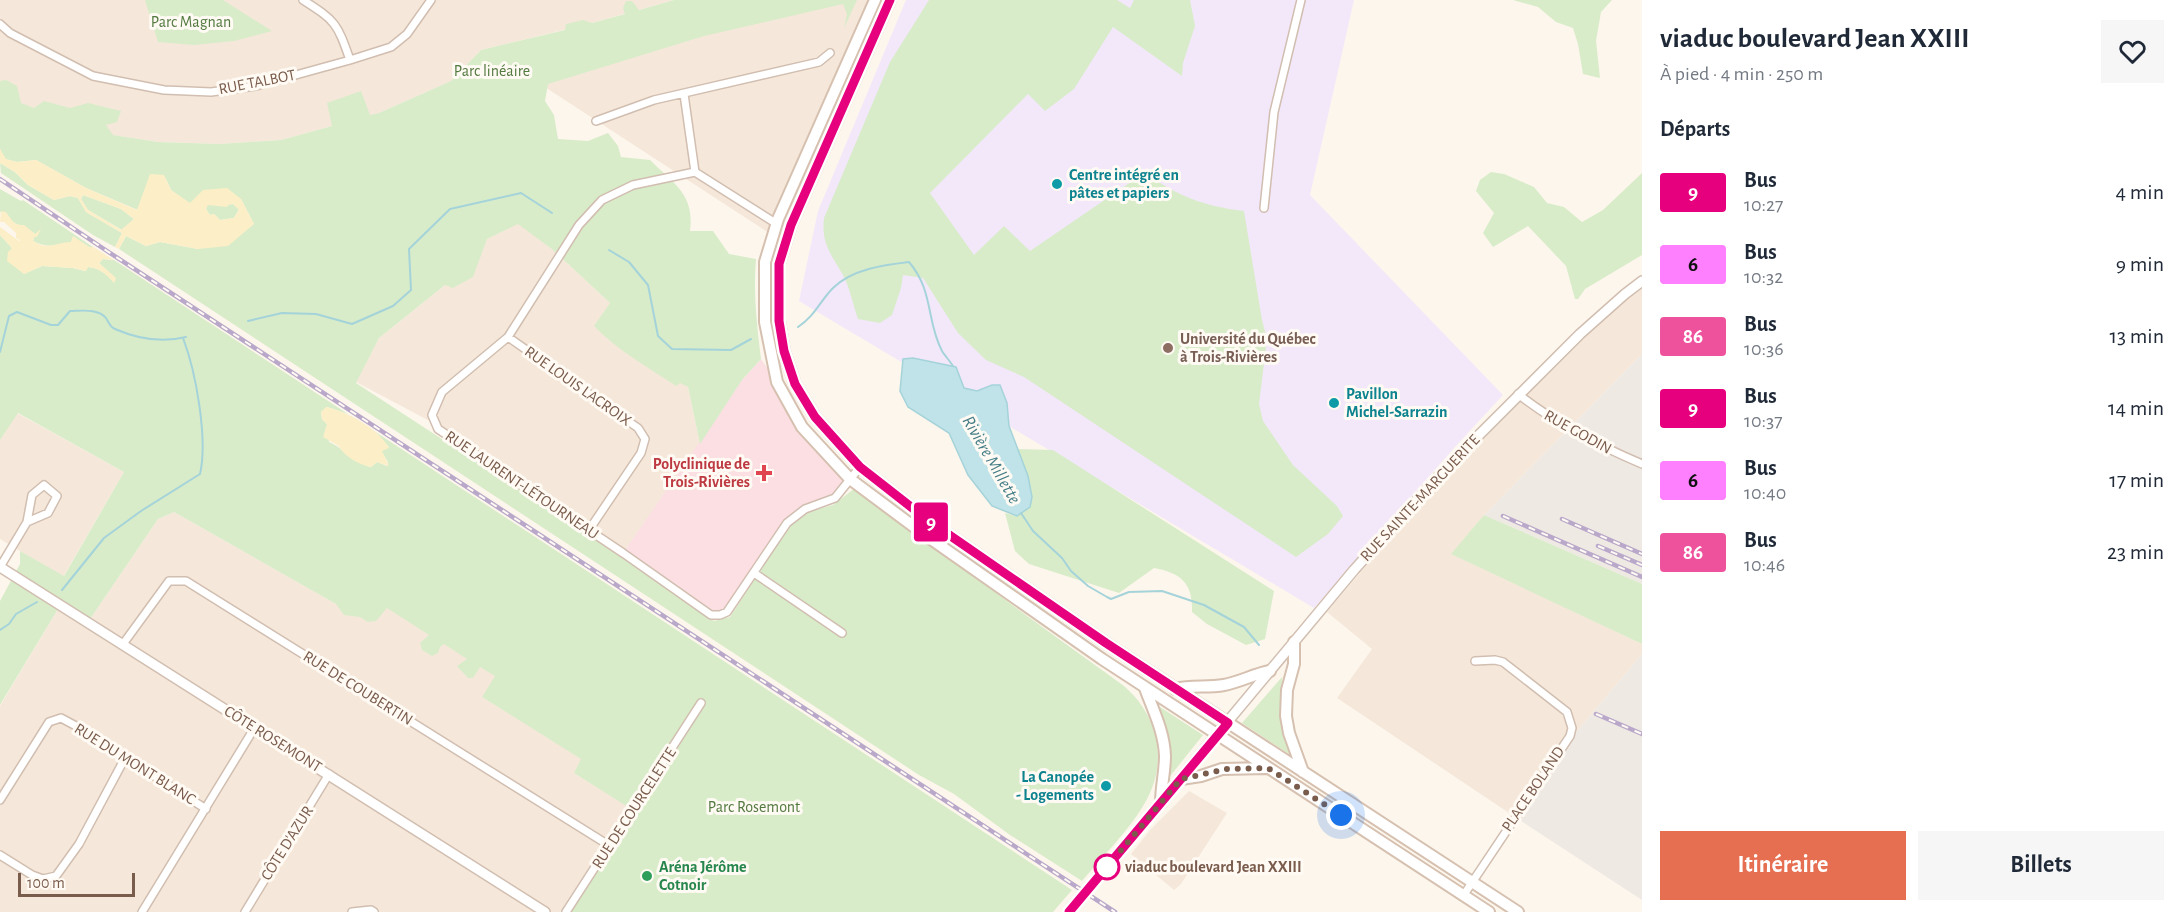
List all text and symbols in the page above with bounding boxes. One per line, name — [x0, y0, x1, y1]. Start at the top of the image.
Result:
park label: Parc Magnan — [151, 14, 231, 30]
button: heart — [2101, 20, 2164, 83]
text: viaduc boulevard Jean XXIII — [1660, 25, 1969, 53]
park label: Parc linéaire — [454, 63, 530, 79]
text: À pied · 4 min · 250 m — [1660, 64, 1823, 84]
street label: RUE TALBOT — [217, 67, 297, 97]
text: Départs — [1660, 118, 1730, 140]
place label: Centre intégré en pâtes et papiers — [1069, 167, 1179, 201]
text: Bus — [1744, 169, 1777, 191]
marker: Centre intégré en pâtes et papiers — [1050, 177, 1064, 191]
text: 4 min — [2116, 181, 2164, 203]
text: 9 — [1688, 182, 1698, 203]
text: 10:27 — [1744, 195, 1783, 215]
text: Bus — [1744, 241, 1777, 263]
text: 9 min — [2116, 253, 2164, 275]
text: 6 — [1688, 254, 1698, 275]
text: 10:32 — [1744, 267, 1783, 287]
text: Bus — [1744, 313, 1777, 335]
text: 13 min — [2109, 325, 2164, 347]
text: 86 — [1683, 326, 1703, 347]
place label: Université du Québec à Trois-Rivières — [1180, 331, 1316, 365]
text: 10:36 — [1744, 339, 1784, 359]
marker: Université du Québec à Trois-Rivières — [1161, 341, 1175, 355]
street label: RUE LOUIS LACROIX — [522, 343, 635, 429]
text: Bus — [1744, 385, 1777, 407]
place label: Pavillon Michel-Sarrazin — [1346, 386, 1448, 420]
marker: Pavillon Michel-Sarrazin — [1327, 396, 1341, 410]
text: 14 min — [2108, 397, 2164, 419]
text: 9 — [1688, 398, 1698, 419]
street label: RUE GODIN — [1542, 407, 1614, 457]
text: 10:37 — [1744, 411, 1783, 431]
water label: Rivière Millette — [959, 413, 1023, 507]
street label: RUE LAURENT-LÉTOURNEAU — [442, 426, 603, 542]
street label: RUE SAINTE-MARGUERITE — [1357, 431, 1483, 564]
place label: Polyclinique de Trois-Rivières — [653, 456, 750, 490]
text: Bus — [1744, 457, 1777, 479]
marker: Polyclinique de Trois-Rivières — [755, 464, 773, 482]
text: 17 min — [2109, 469, 2164, 491]
text: 6 — [1688, 470, 1698, 491]
text: 10:40 — [1744, 483, 1786, 503]
line badge: 9 — [912, 502, 950, 542]
text: 9 — [926, 512, 936, 533]
text: Bus — [1744, 529, 1777, 551]
text: 23 min — [2107, 541, 2164, 563]
text: 86 — [1683, 542, 1703, 563]
text: 10:46 — [1744, 555, 1785, 575]
street label: RUE DE COUBERTIN — [300, 648, 416, 728]
street label: CÔTE ROSEMONT — [221, 701, 326, 775]
street label: RUE DU MONT BLANC — [72, 720, 198, 808]
street label: RUE DE COURCELETTE — [589, 744, 679, 871]
street label: PLACE BOLAND — [1499, 744, 1567, 834]
place label: La Canopée - Logements — [1016, 769, 1094, 803]
marker: La Canopée - Logements — [1099, 779, 1113, 793]
park label: Parc Rosemont — [708, 799, 800, 815]
your location — [1326, 800, 1356, 830]
street label: CÔTE D'AZUR — [256, 802, 316, 883]
button: Itinéraire — [1660, 831, 1906, 900]
button: Billets — [1918, 831, 2164, 900]
marker: viaduc boulevard Jean XXIII — [1094, 854, 1120, 880]
place label: Aréna Jérôme Cotnoir — [659, 859, 747, 893]
place label: viaduc boulevard Jean XXIII — [1125, 859, 1302, 875]
marker: Aréna Jérôme Cotnoir — [640, 869, 654, 883]
scale bar — [18, 870, 135, 898]
text: 100 m — [27, 875, 65, 891]

